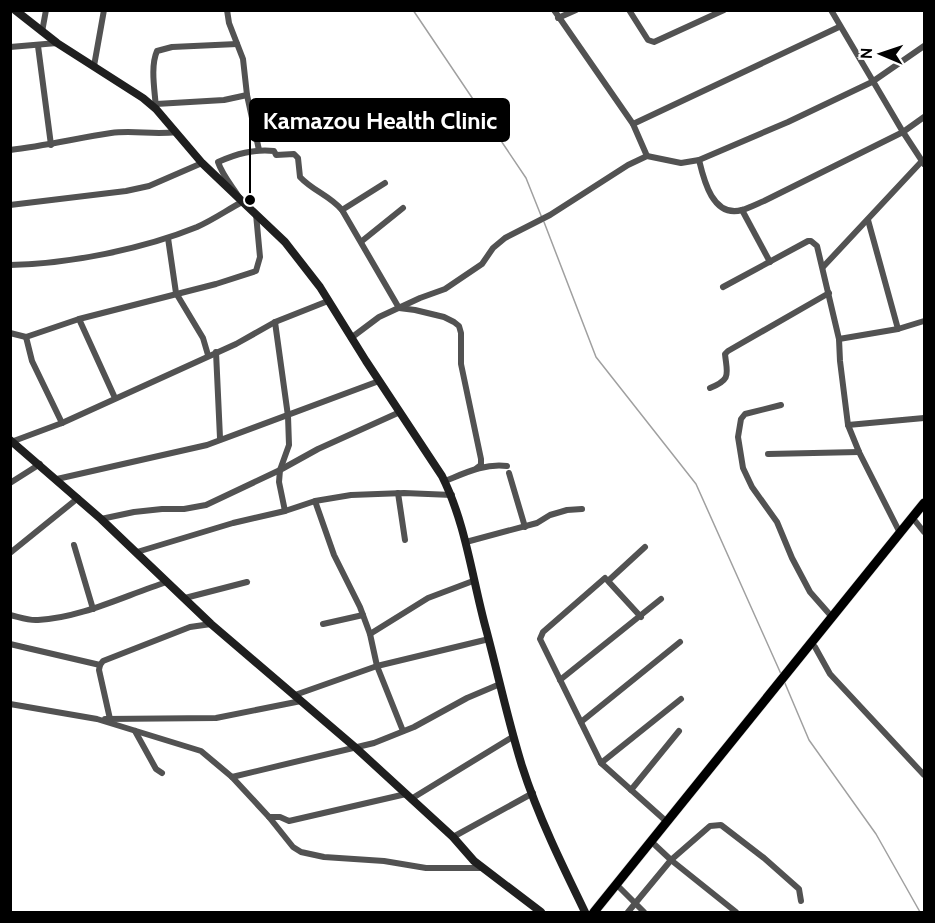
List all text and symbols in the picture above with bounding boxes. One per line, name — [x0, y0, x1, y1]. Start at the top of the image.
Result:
north arrow — [851, 24, 911, 84]
text: N — [857, 48, 876, 59]
callout: Kamazou Health Clinic — [250, 99, 509, 141]
text: Kamazou Health Clinic — [263, 106, 497, 135]

